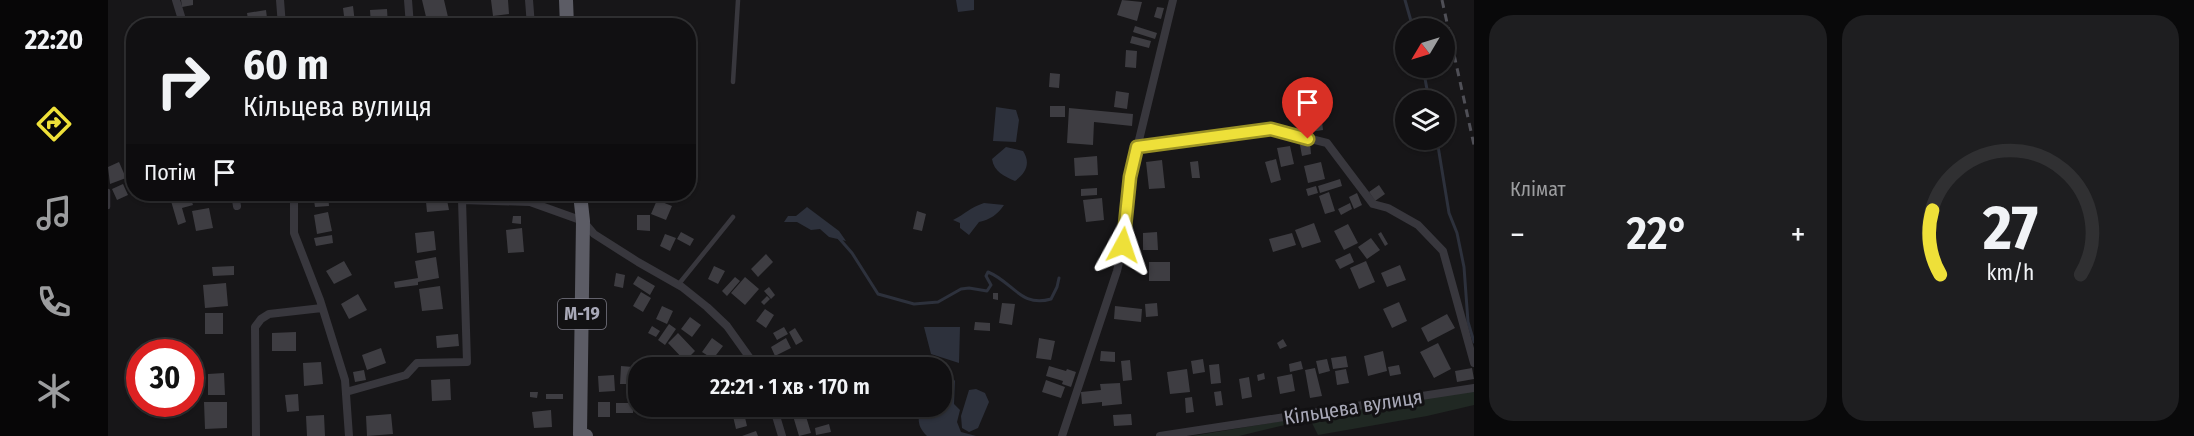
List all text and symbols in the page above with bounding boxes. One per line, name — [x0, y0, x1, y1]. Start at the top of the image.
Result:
north arrow — [1395, 18, 1455, 78]
map controls — [1395, 18, 1455, 150]
text: 22:20 — [25, 24, 83, 56]
text: 60 m — [243, 40, 329, 90]
icon: right — [144, 42, 222, 120]
pin — [1282, 77, 1333, 139]
icon: arrive — [1291, 86, 1324, 119]
button: layers — [1395, 90, 1455, 150]
text: Кільцева вулиця — [243, 91, 432, 123]
icon: directions — [33, 103, 75, 145]
icon: arrive — [208, 156, 241, 189]
text: Потім — [144, 159, 196, 186]
text: Клімат — [1510, 177, 1566, 201]
text: 27 — [1982, 191, 2038, 266]
icon: music — [33, 192, 75, 234]
text: 22° — [1626, 207, 1689, 261]
position arrow — [1091, 213, 1155, 277]
text: − — [1510, 215, 1525, 255]
text: + — [1790, 215, 1806, 255]
text: km/h — [1986, 260, 2034, 286]
icon: phone — [33, 281, 75, 323]
road number: М-19 — [558, 299, 606, 329]
speed limit sign: 30 — [126, 339, 204, 417]
icon: climate — [33, 370, 75, 412]
text: 22:21 · 1 хв · 170 m — [710, 373, 870, 400]
street label: Кільцева вулиця — [1282, 384, 1424, 430]

